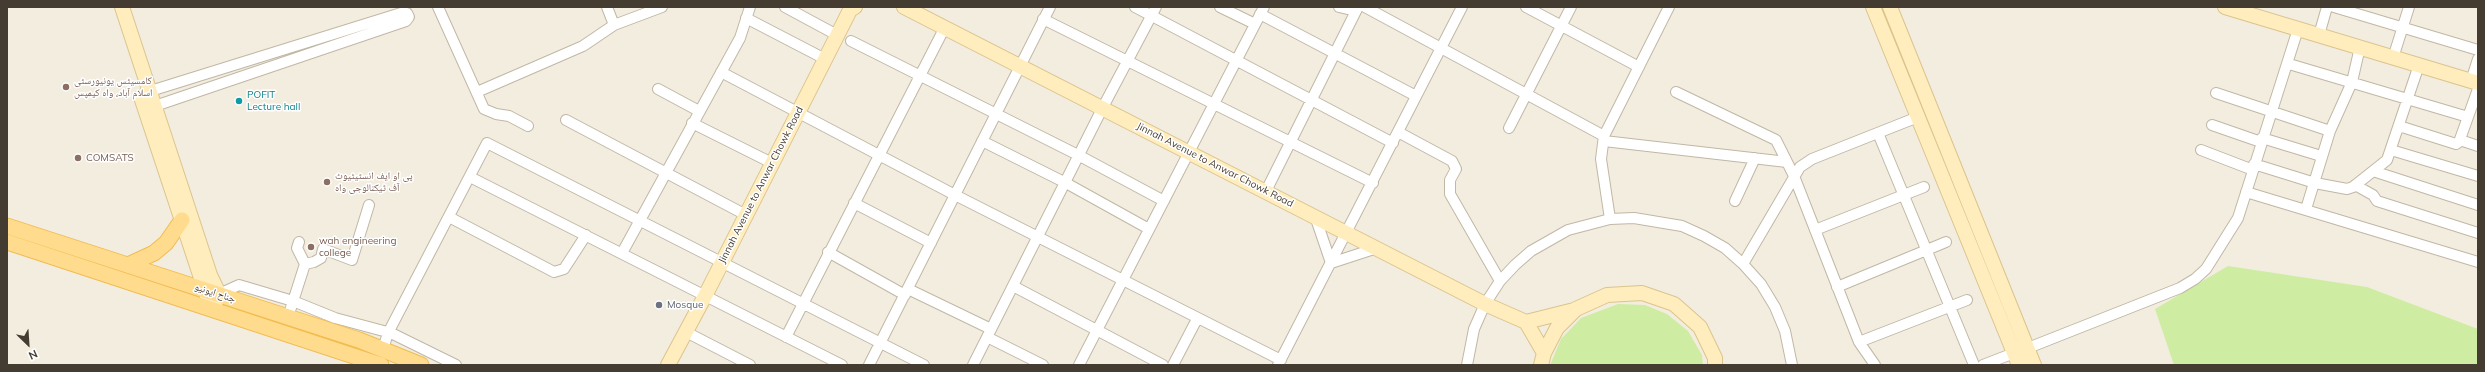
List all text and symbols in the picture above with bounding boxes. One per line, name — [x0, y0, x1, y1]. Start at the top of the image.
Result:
place label: کامسیٹس یونیورسٹی اسلام آباد، واہ کیمپس — [74, 75, 152, 98]
marker: کامسیٹس یونیورسٹی اسلام آباد، واہ کیمپس — [61, 82, 71, 92]
place label: POFIT Lecture hall — [247, 89, 300, 112]
marker: POFIT Lecture hall — [234, 96, 244, 106]
street label: Jinnah Avenue to Anwar Chowk Road — [716, 105, 806, 265]
street label: Jinnah Avenue to Anwar Chowk Road — [1135, 120, 1295, 210]
place label: COMSATS — [86, 152, 134, 164]
marker: COMSATS — [73, 153, 83, 163]
place label: پی او ایف انسٹیٹیوٹ آف ٹیکنالوجی واہ — [335, 170, 413, 194]
marker: پی او ایف انسٹیٹیوٹ آف ٹیکنالوجی واہ — [322, 177, 332, 187]
place label: wah engineering college — [319, 235, 396, 258]
marker: wah engineering college — [306, 242, 316, 252]
street label: جناح ایونیو — [193, 281, 237, 305]
place label: Mosque — [667, 299, 703, 311]
marker: Mosque — [654, 300, 664, 310]
north arrow — [8, 324, 48, 364]
text: N — [26, 347, 40, 363]

